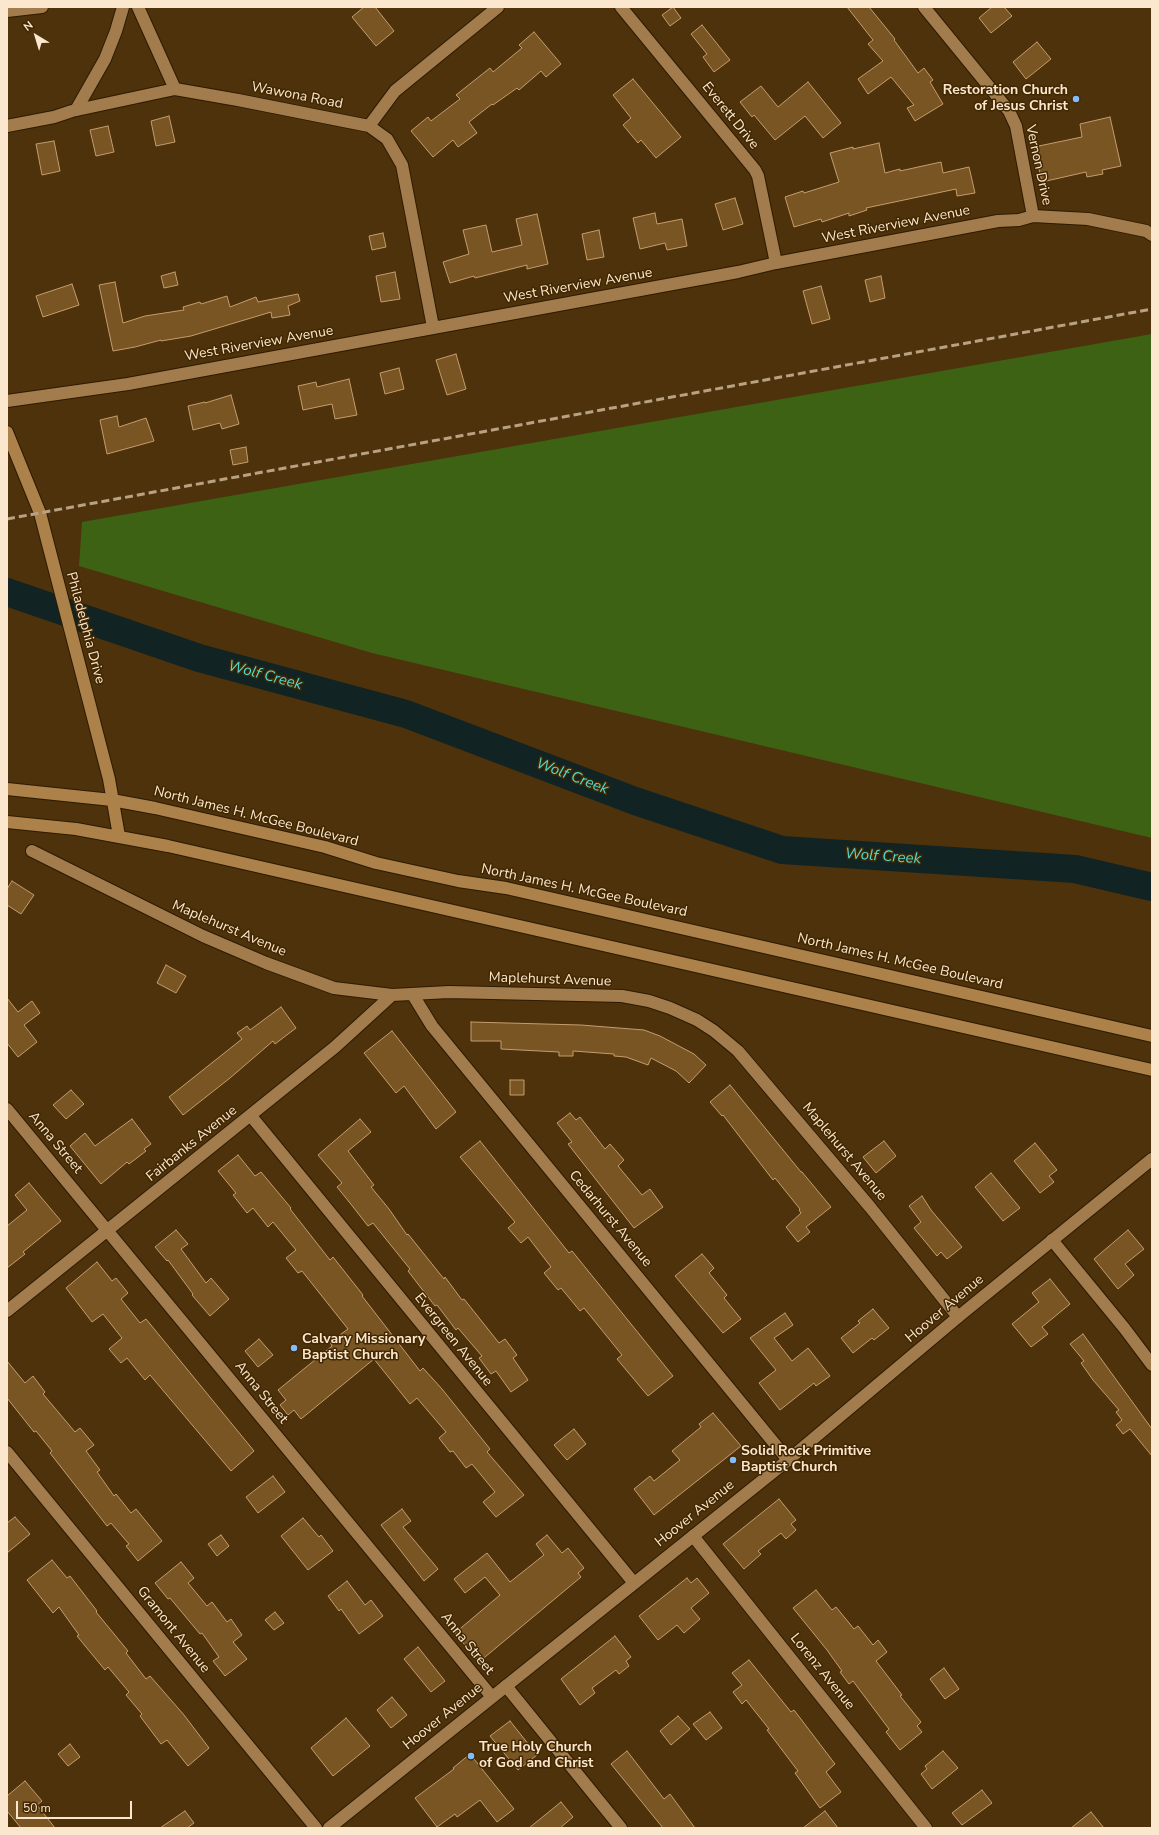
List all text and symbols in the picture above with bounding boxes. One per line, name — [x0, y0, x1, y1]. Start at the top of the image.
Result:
north arrow — [16, 16, 56, 56]
text: N — [20, 18, 36, 35]
street label: Wawona Road — [250, 79, 344, 113]
street label: Everett Drive — [698, 79, 762, 153]
place label: Restoration Church of Jesus Christ — [943, 83, 1068, 116]
marker: Restoration Church of Jesus Christ — [1071, 94, 1081, 104]
street label: Vernon Drive — [1021, 123, 1055, 207]
street label: West Riverview Avenue — [820, 202, 972, 248]
street label: West Riverview Avenue — [502, 265, 654, 307]
street label: West Riverview Avenue — [183, 323, 335, 365]
street label: Philadelphia Drive — [62, 570, 108, 686]
water label: Wolf Creek — [226, 657, 304, 695]
water label: Wolf Creek — [533, 755, 611, 799]
street label: North James H. McGee Boulevard — [152, 783, 360, 851]
water label: Wolf Creek — [844, 845, 922, 869]
street label: North James H. McGee Boulevard — [479, 861, 689, 921]
street label: Maplehurst Avenue — [169, 897, 289, 961]
street label: North James H. McGee Boulevard — [796, 930, 1004, 994]
street label: Maplehurst Avenue — [488, 969, 612, 991]
street label: Maplehurst Avenue — [798, 1100, 890, 1204]
street label: Fairbanks Avenue — [143, 1102, 241, 1186]
street label: Anna Street — [24, 1109, 86, 1177]
street label: Cedarhurst Avenue — [565, 1167, 655, 1271]
street label: Hoover Avenue — [902, 1271, 988, 1347]
street label: Evergreen Avenue — [410, 1290, 496, 1390]
place label: Calvary Missionary Baptist Church — [302, 1332, 425, 1364]
marker: Calvary Missionary Baptist Church — [289, 1343, 299, 1353]
street label: Anna Street — [231, 1358, 291, 1428]
place label: Solid Rock Primitive Baptist Church — [741, 1444, 871, 1476]
marker: Solid Rock Primitive Baptist Church — [728, 1455, 738, 1465]
street label: Hoover Avenue — [652, 1477, 738, 1551]
street label: Gramont Avenue — [133, 1583, 213, 1677]
street label: Anna Street — [437, 1609, 497, 1679]
street label: Lorenz Avenue — [786, 1630, 858, 1714]
street label: Hoover Avenue — [400, 1680, 486, 1754]
place label: True Holy Church of God and Christ — [479, 1740, 593, 1772]
marker: True Holy Church of God and Christ — [466, 1751, 476, 1761]
scale bar — [18, 1793, 134, 1819]
text: 50 m — [23, 1800, 51, 1816]

